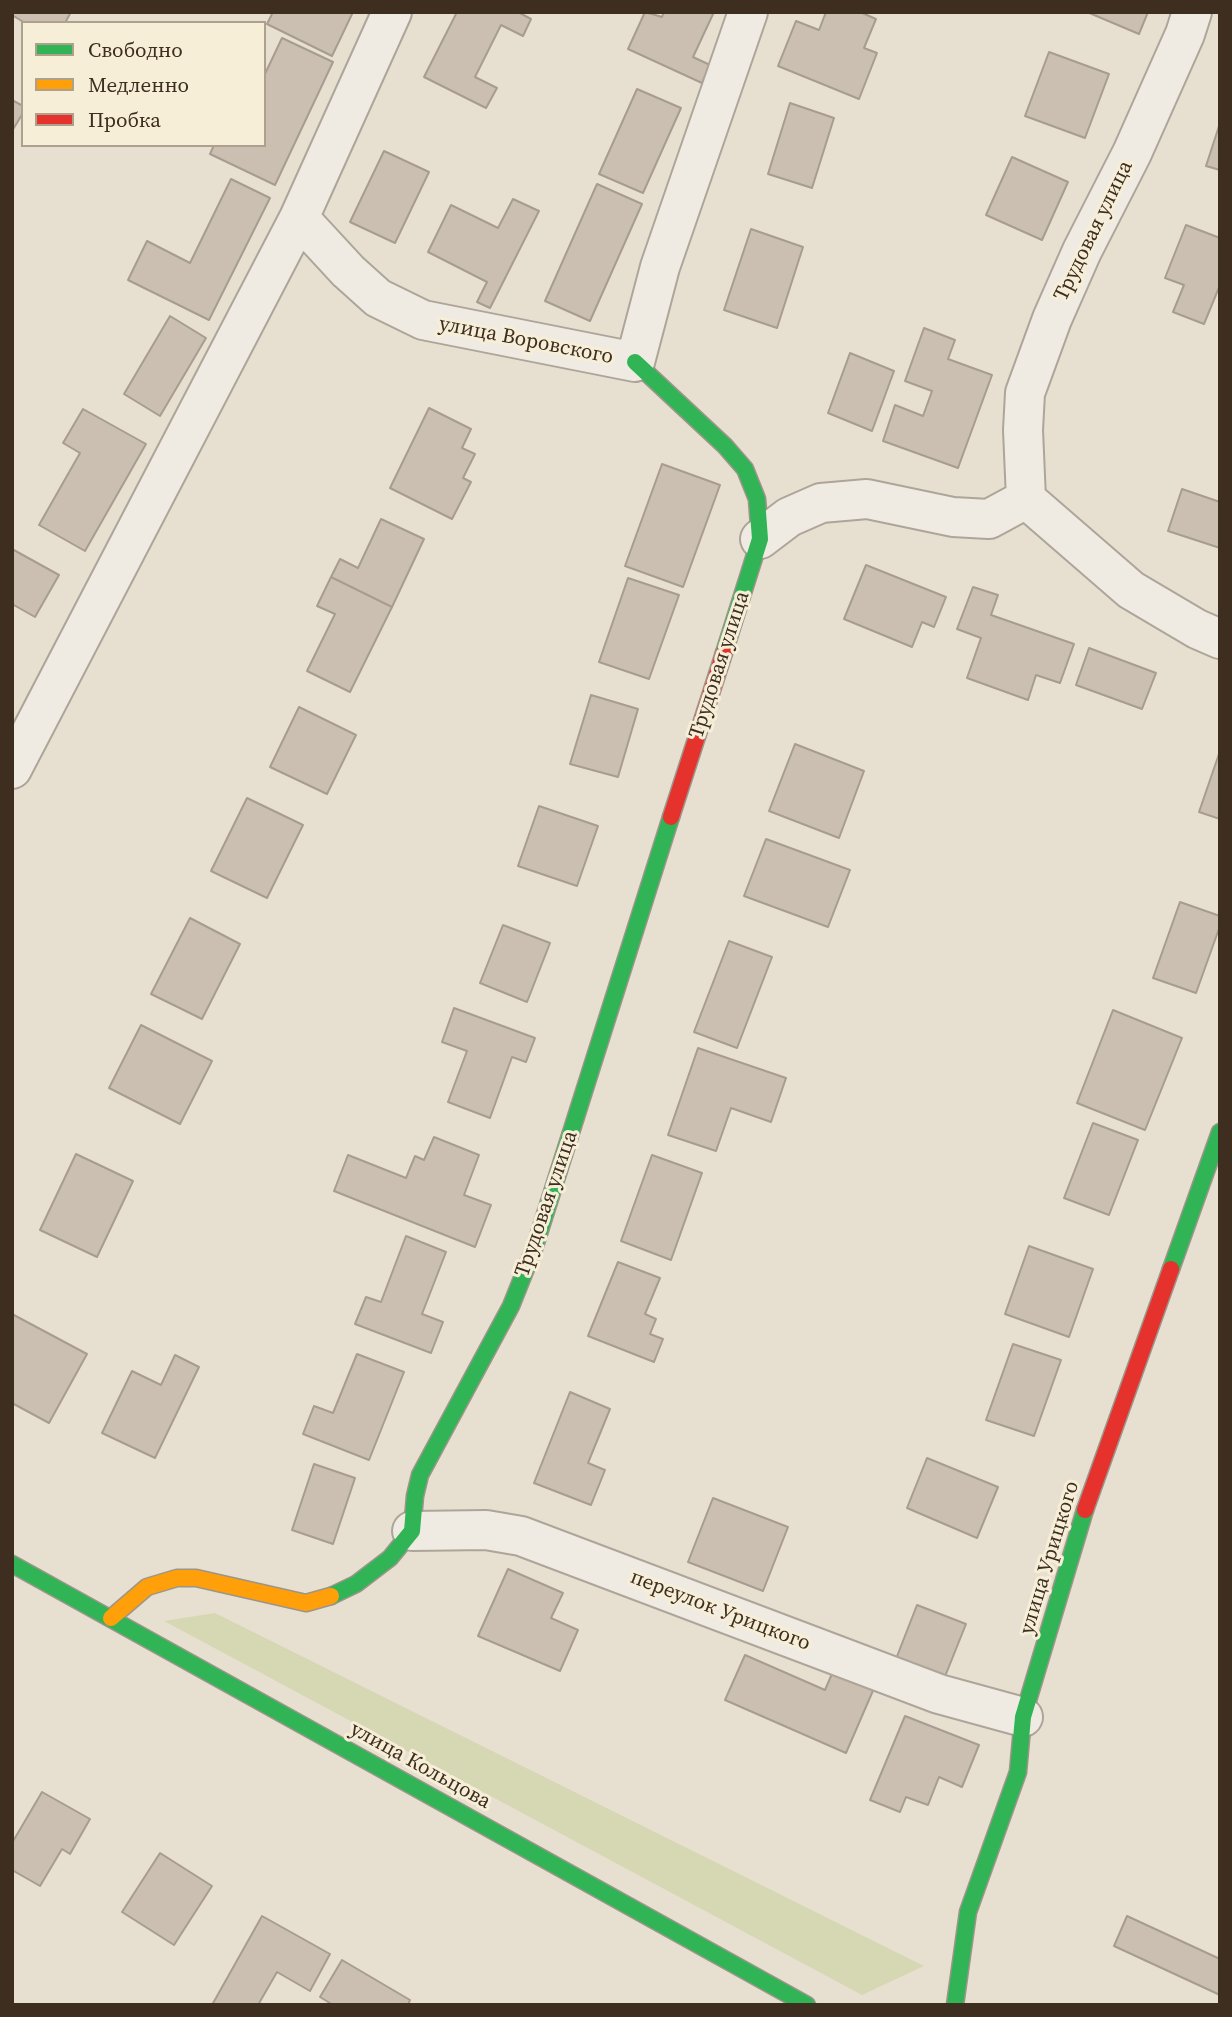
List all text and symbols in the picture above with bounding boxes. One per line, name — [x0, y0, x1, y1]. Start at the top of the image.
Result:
legend — [21, 21, 266, 147]
text: Свободно — [88, 35, 183, 64]
text: Медленно — [88, 70, 189, 99]
text: Пробка — [88, 105, 161, 134]
street label: Трудовая улица — [1049, 157, 1139, 305]
street label: улица Воровского — [437, 312, 615, 370]
street label: Трудовая улица — [684, 588, 756, 742]
street label: Трудовая улица — [510, 1128, 584, 1280]
street label: улица Урицкого — [1015, 1478, 1085, 1638]
street label: переулок Урицкого — [626, 1565, 814, 1657]
street label: улица Кольцова — [345, 1717, 495, 1815]

